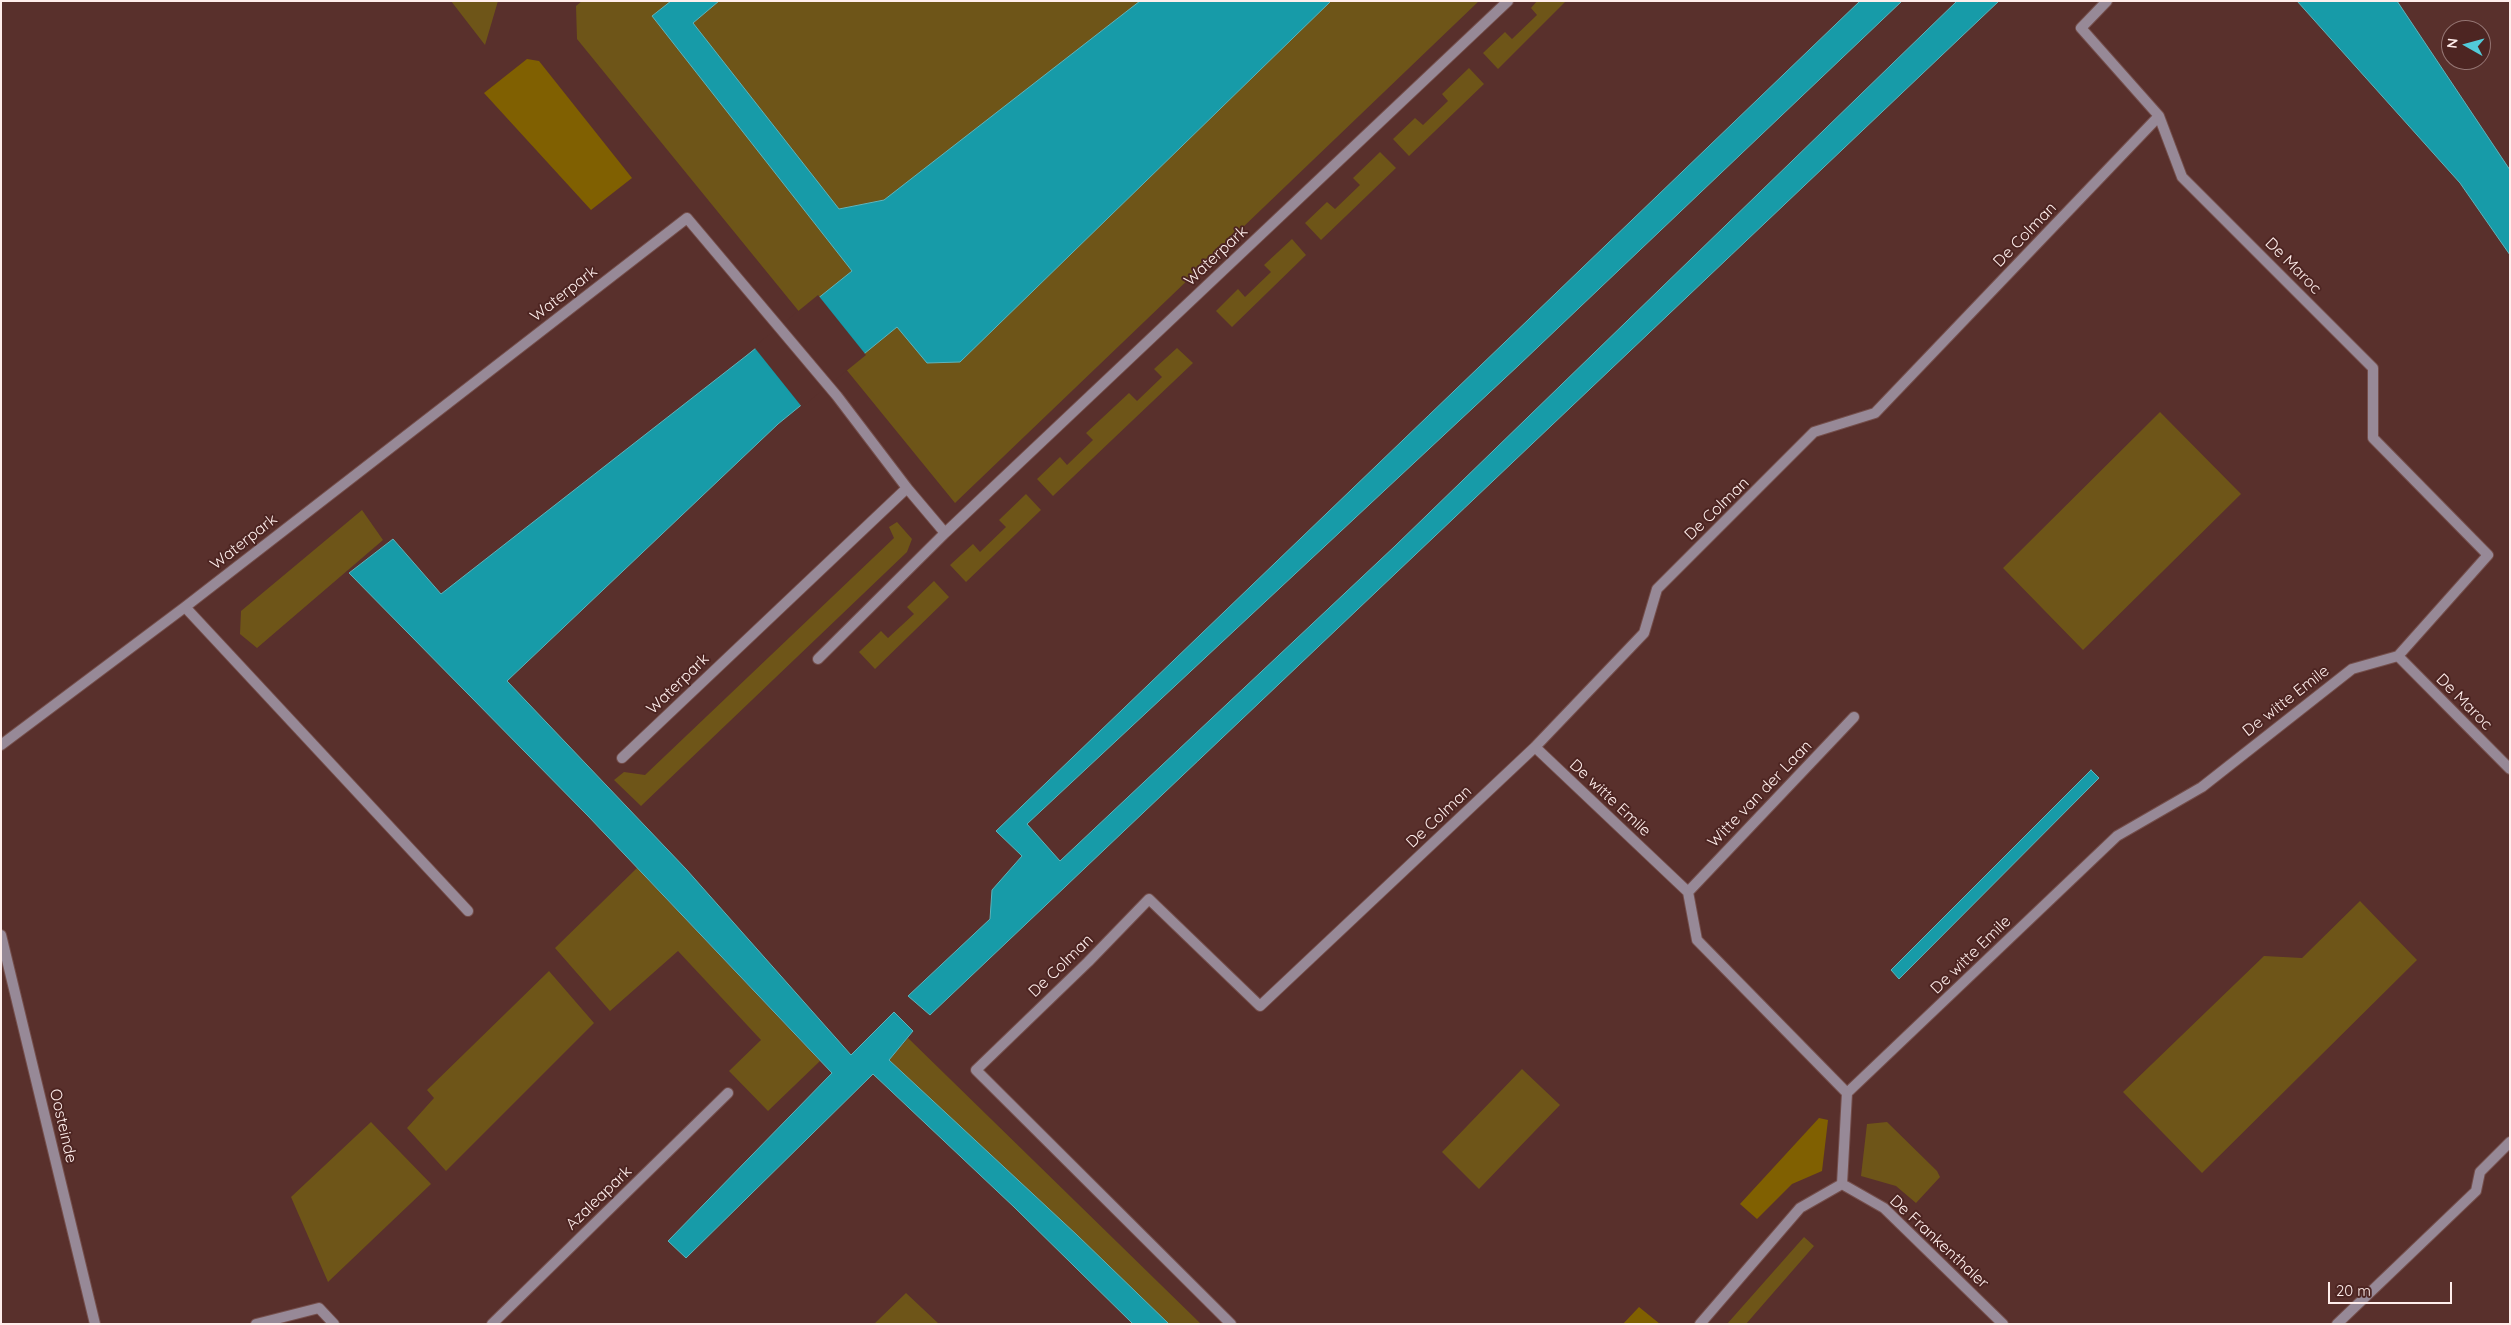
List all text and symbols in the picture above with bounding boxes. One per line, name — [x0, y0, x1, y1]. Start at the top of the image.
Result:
north arrow — [2441, 20, 2491, 70]
text: N — [2443, 37, 2462, 50]
street label: De Colman — [1989, 199, 2061, 271]
street label: Waterpark — [1180, 222, 1252, 290]
street label: De Maroc — [2261, 234, 2325, 298]
street label: Waterpark — [527, 262, 601, 326]
street label: De Colman — [1681, 473, 1753, 545]
street label: Waterpark — [207, 510, 281, 574]
street label: Waterpark — [643, 649, 713, 719]
street label: De witte Emile — [2239, 661, 2333, 741]
street label: De Maroc — [2432, 670, 2496, 734]
street label: Witte van der Laan — [1704, 736, 1816, 852]
street label: De witte Emile — [1565, 755, 1655, 841]
street label: De Colman — [1402, 782, 1476, 852]
street label: De witte Emile — [1927, 912, 2015, 998]
street label: De Colman — [1025, 930, 1097, 1002]
street label: Oosteinde — [45, 1087, 81, 1165]
street label: Azaleapark — [562, 1162, 636, 1234]
street label: De Frankenthaler — [1886, 1191, 1992, 1293]
scale bar — [2331, 1272, 2455, 1304]
text: 20 m — [2336, 1281, 2371, 1300]

